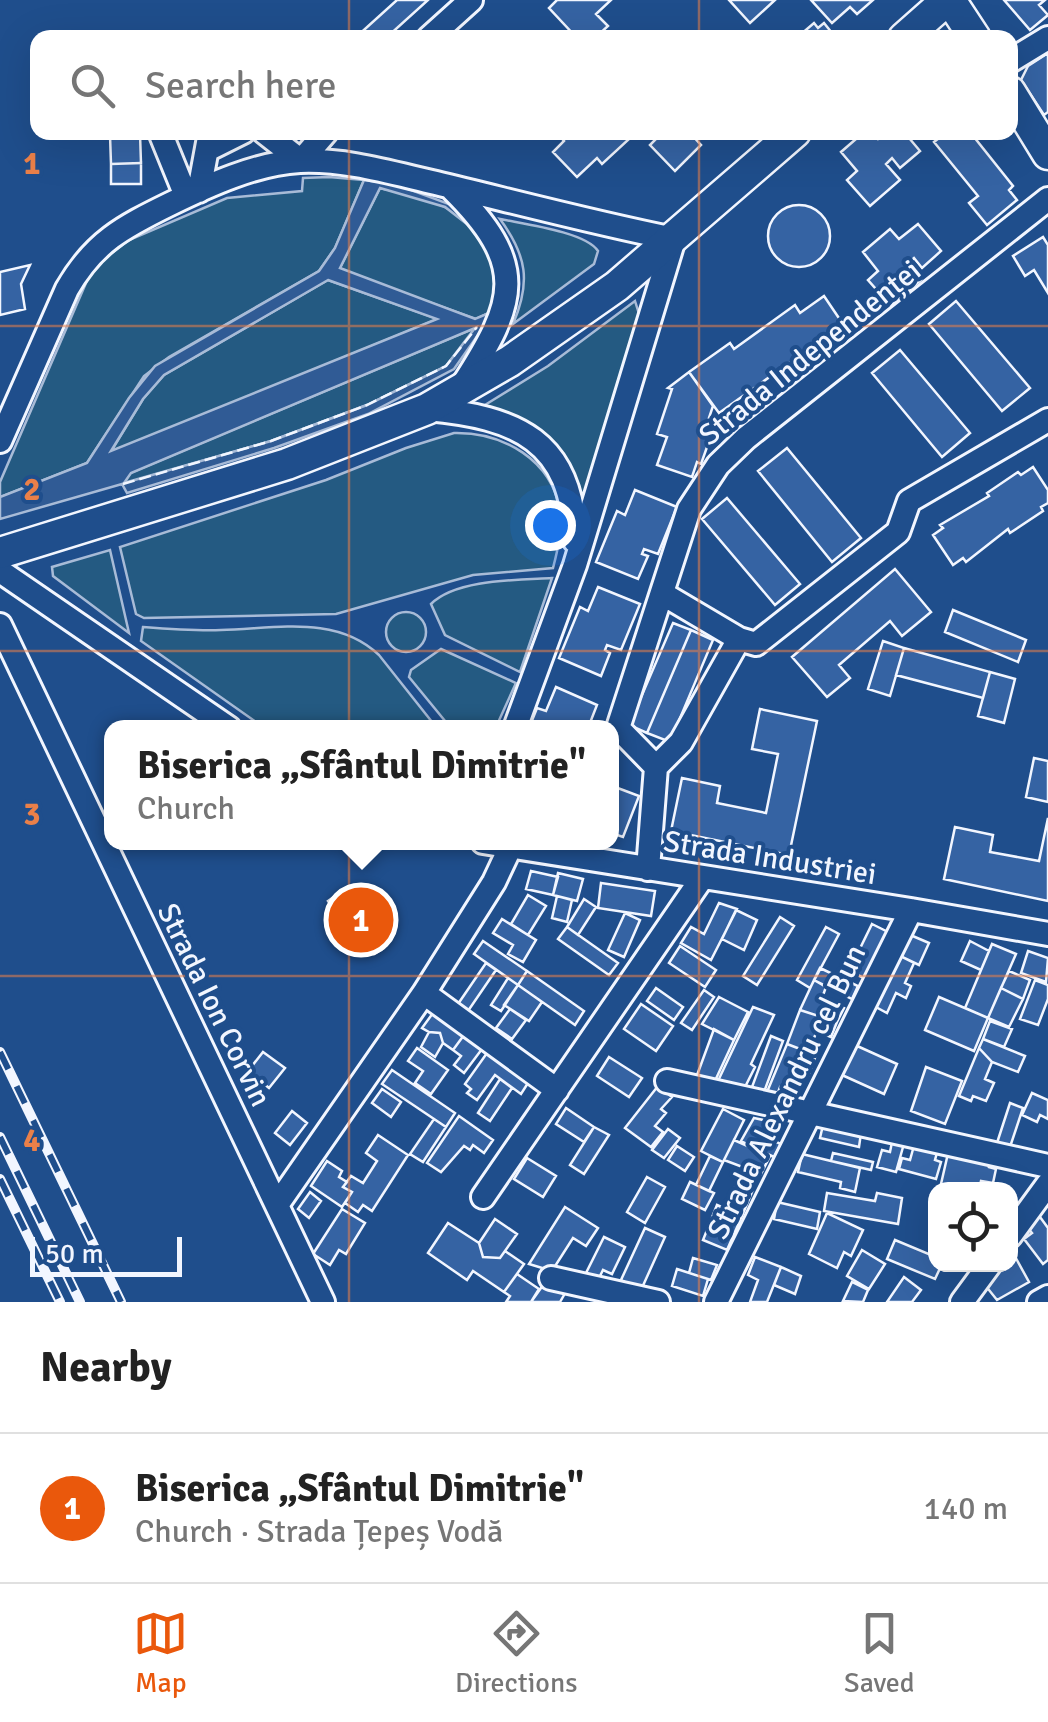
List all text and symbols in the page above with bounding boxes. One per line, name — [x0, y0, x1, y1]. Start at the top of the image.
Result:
search box — [30, 30, 1018, 140]
icon: search — [65, 58, 120, 113]
text: Search here — [145, 62, 337, 109]
text: 1 — [23, 144, 41, 183]
street label: Strada Independenței — [692, 252, 928, 454]
text: 2 — [23, 470, 41, 509]
your location — [525, 500, 576, 551]
popup — [104, 720, 619, 850]
text: Biserica „Sfântul Dimitrie" — [137, 742, 586, 789]
text: Church — [137, 789, 235, 828]
text: 3 — [23, 795, 41, 834]
street label: Strada Industriei — [661, 823, 879, 893]
pin: 1 — [328, 882, 394, 958]
street label: Strada Ion Corvin — [149, 897, 279, 1113]
street label: Strada Alexandru cel Bun — [700, 939, 874, 1245]
text: 4 — [23, 1121, 41, 1160]
map controls — [928, 1182, 1018, 1272]
button: locate — [928, 1182, 1018, 1272]
scale bar — [30, 1232, 182, 1276]
text: 50 m — [45, 1237, 104, 1271]
text: Nearby — [40, 1342, 172, 1393]
text: Biserica „Sfântul Dimitrie" — [135, 1465, 584, 1512]
text: 1 — [64, 1489, 81, 1528]
text: 140 m — [924, 1489, 1008, 1528]
text: Church · Strada Țepeș Vodă — [135, 1512, 503, 1551]
tab: Map — [133, 1606, 188, 1700]
tab: Directions — [455, 1606, 577, 1700]
tab: Saved — [844, 1606, 915, 1700]

